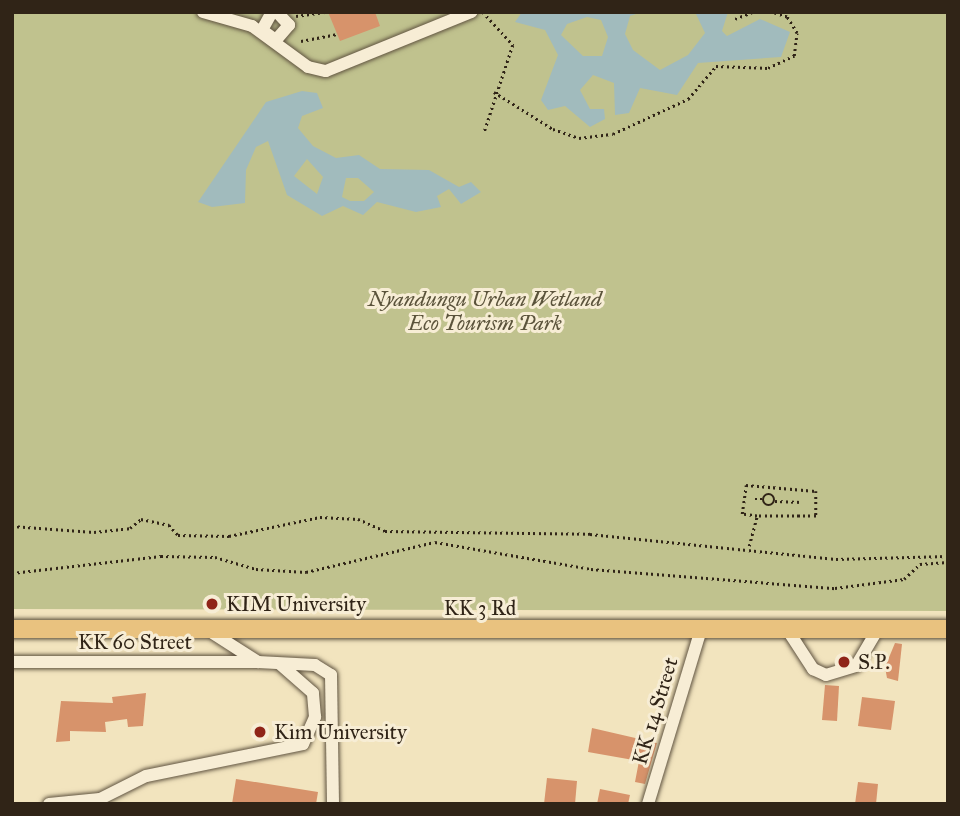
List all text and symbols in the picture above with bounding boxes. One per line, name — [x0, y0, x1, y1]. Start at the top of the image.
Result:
park label: Nyandungu Urban Wetland Eco Tourism Park — [368, 286, 602, 336]
place label: KIM University — [226, 591, 366, 617]
street label: KK 3 Rd — [444, 595, 516, 621]
marker: KIM University — [204, 596, 220, 612]
street label: KK 60 Street — [78, 629, 192, 655]
place label: S.P. — [858, 649, 890, 675]
street label: KK 14 Street — [627, 654, 683, 768]
marker: S.P. — [836, 654, 852, 670]
place label: Kim University — [274, 719, 407, 745]
marker: Kim University — [252, 724, 268, 740]

